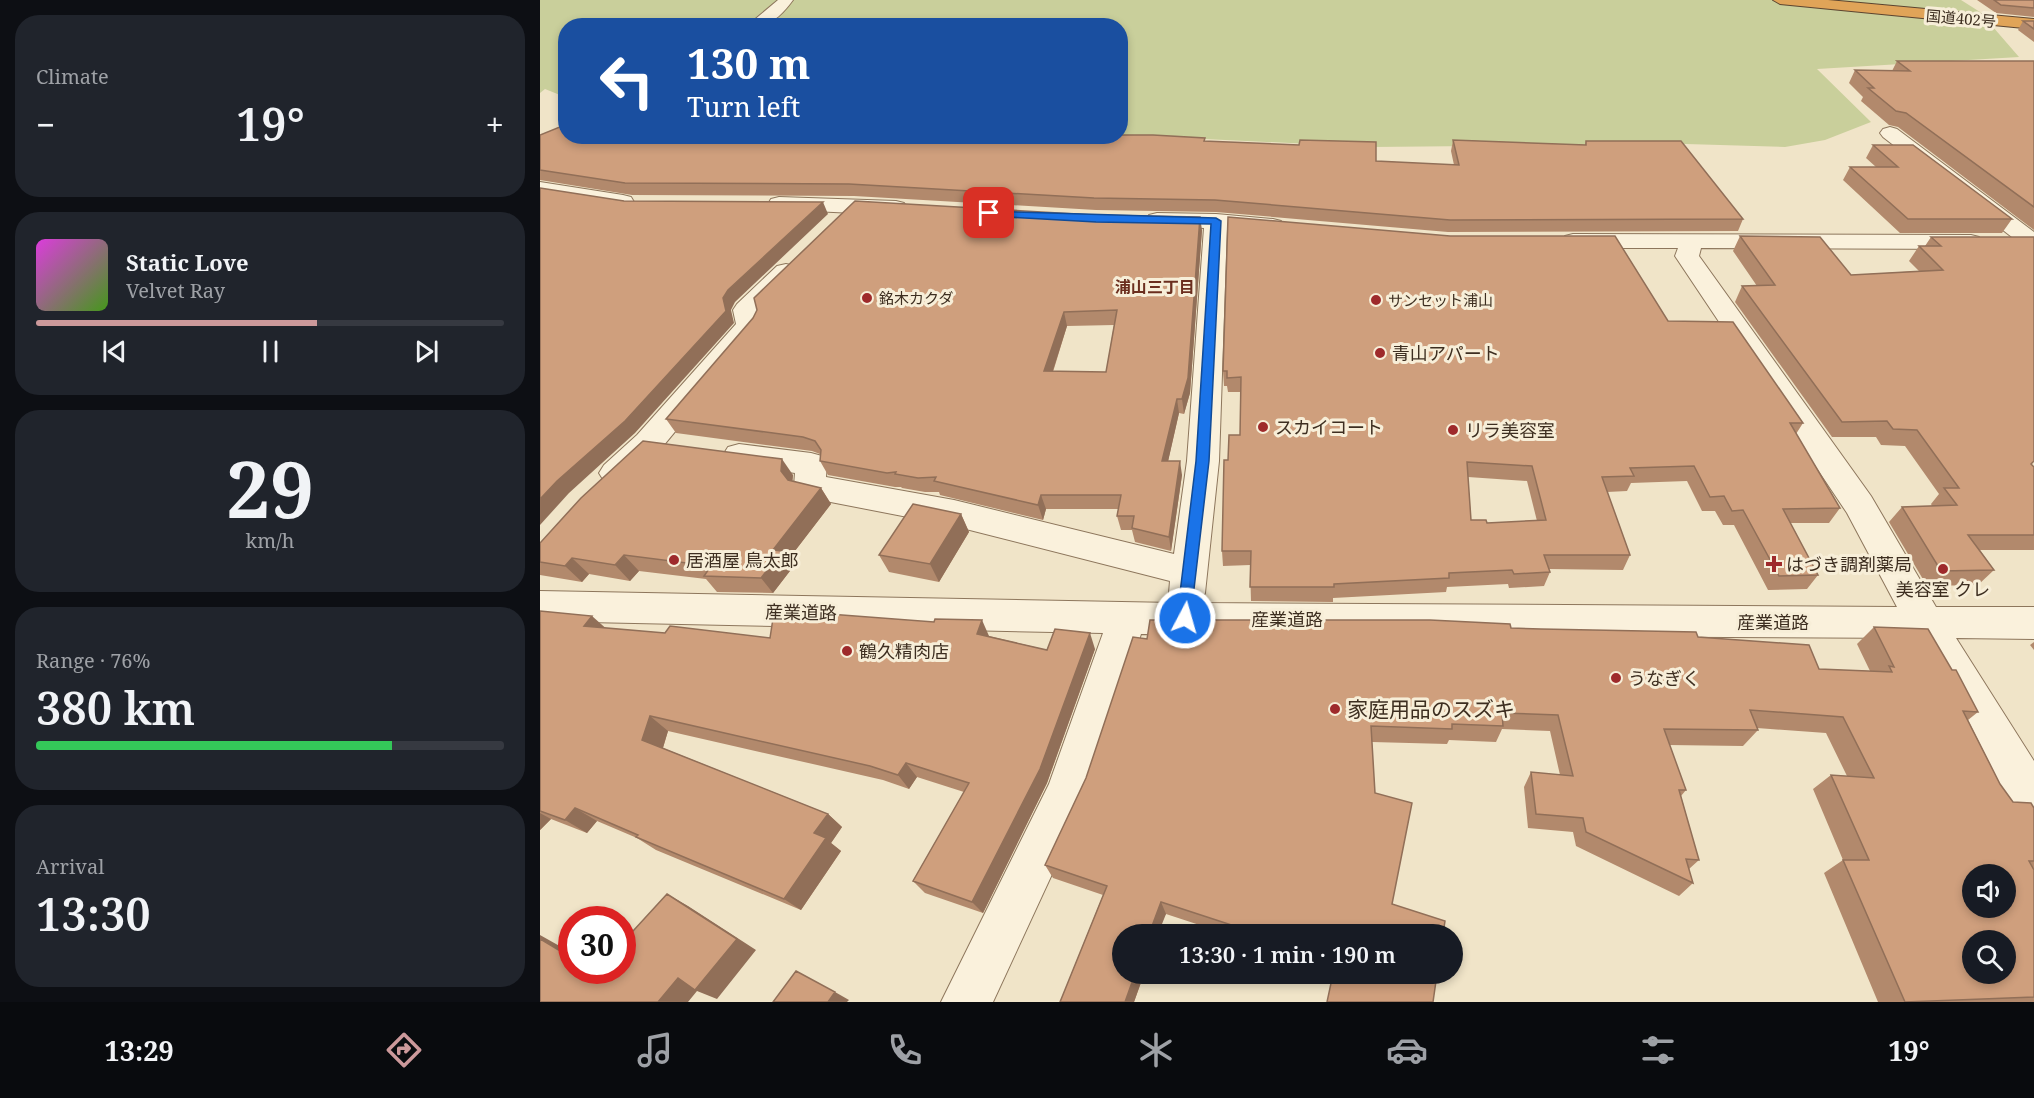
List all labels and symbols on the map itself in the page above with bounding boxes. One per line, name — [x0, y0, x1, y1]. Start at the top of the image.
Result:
street label: 国道402号 — [1925, 5, 1997, 31]
pin — [963, 187, 1014, 238]
district label: 浦山三丁目 — [1115, 276, 1195, 298]
place label: 銘木カクダ — [879, 288, 953, 308]
place label: サンセット浦山 — [1388, 290, 1493, 310]
marker: 銘木カクダ — [860, 291, 874, 305]
marker: サンセット浦山 — [1369, 293, 1383, 307]
place label: 青山アパート — [1392, 341, 1500, 365]
marker: 青山アパート — [1373, 346, 1387, 360]
place label: スカイコート — [1275, 415, 1383, 439]
place label: リラ美容室 — [1465, 418, 1555, 442]
marker: スカイコート — [1256, 420, 1270, 434]
marker: リラ美容室 — [1446, 423, 1460, 437]
place label: 居酒屋 鳥太郎 — [686, 548, 799, 572]
place label: はづき調剤薬局 — [1786, 552, 1912, 576]
marker: 居酒屋 鳥太郎 — [667, 553, 681, 567]
marker: はづき調剤薬局 — [1767, 557, 1781, 571]
marker: 美容室 クレ — [1936, 562, 1950, 576]
place label: 美容室 クレ — [1896, 577, 1990, 601]
position arrow — [1153, 586, 1217, 650]
street label: 産業道路 — [765, 599, 837, 625]
street label: 産業道路 — [1251, 607, 1323, 631]
street label: 産業道路 — [1737, 610, 1809, 634]
place label: 鶴久精肉店 — [859, 639, 949, 663]
marker: 鶴久精肉店 — [840, 644, 854, 658]
place label: うなぎく — [1628, 666, 1700, 690]
marker: うなぎく — [1609, 671, 1623, 685]
place label: 家庭用品のスズキ — [1347, 695, 1515, 723]
marker: 家庭用品のスズキ — [1328, 702, 1342, 716]
speed limit sign: 30 — [558, 906, 636, 984]

